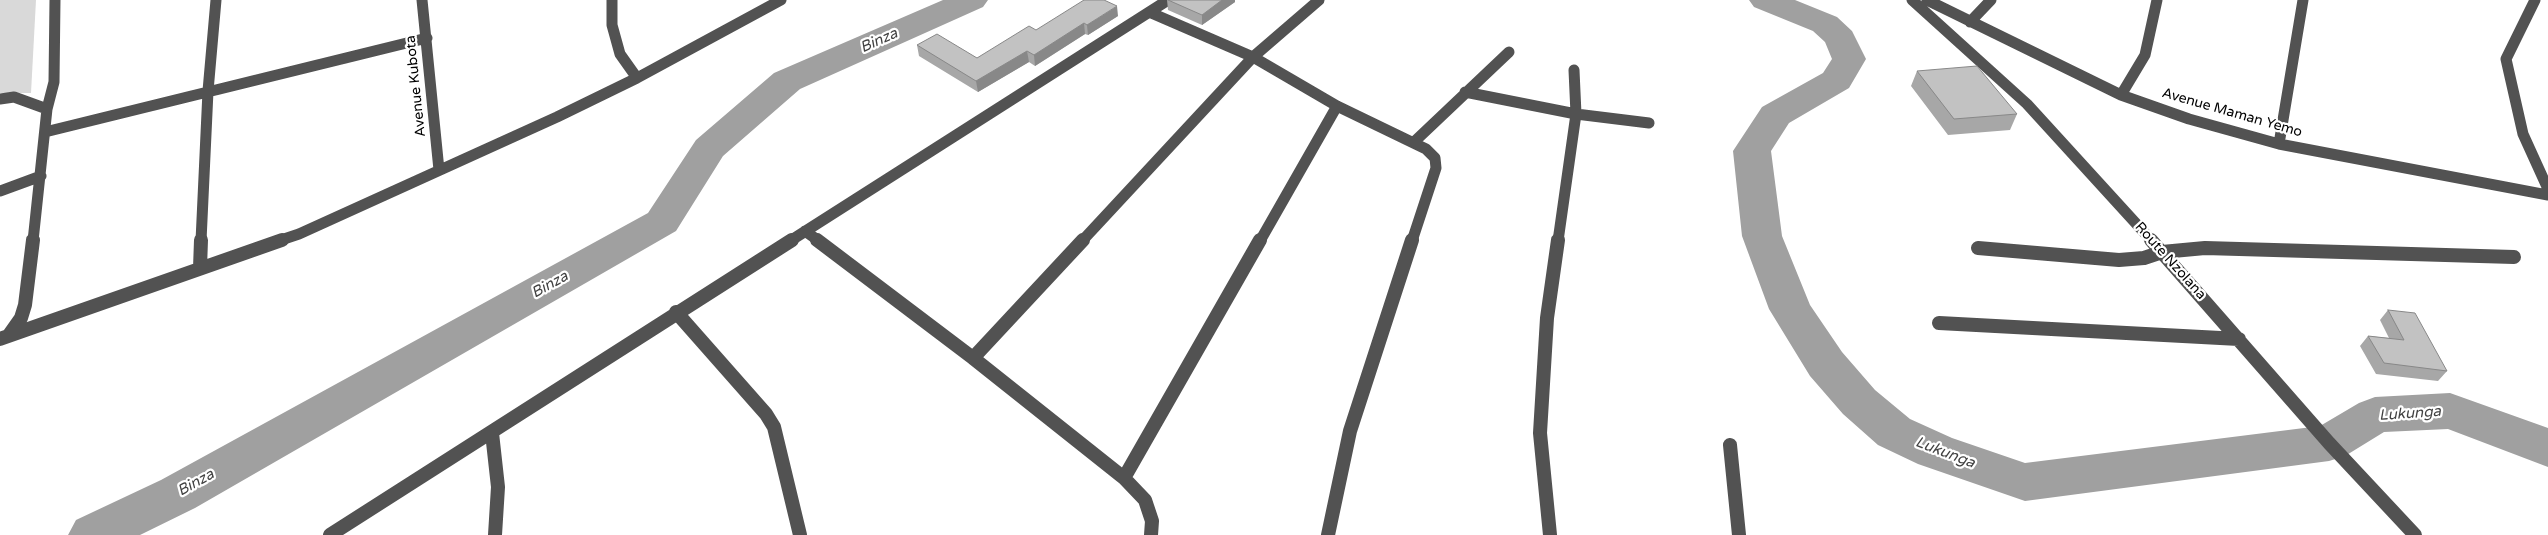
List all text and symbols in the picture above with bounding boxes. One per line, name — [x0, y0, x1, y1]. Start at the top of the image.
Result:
water label: Binza — [858, 25, 900, 57]
street label: Avenue Kubota — [402, 34, 430, 138]
street label: Avenue Maman Yemo — [2160, 85, 2304, 141]
street label: Route Nzolana — [2131, 219, 2209, 303]
water label: Binza — [529, 268, 571, 302]
water label: Lukunga — [2378, 403, 2442, 425]
water label: Lukunga — [1913, 433, 1977, 473]
water label: Binza — [175, 466, 217, 500]

